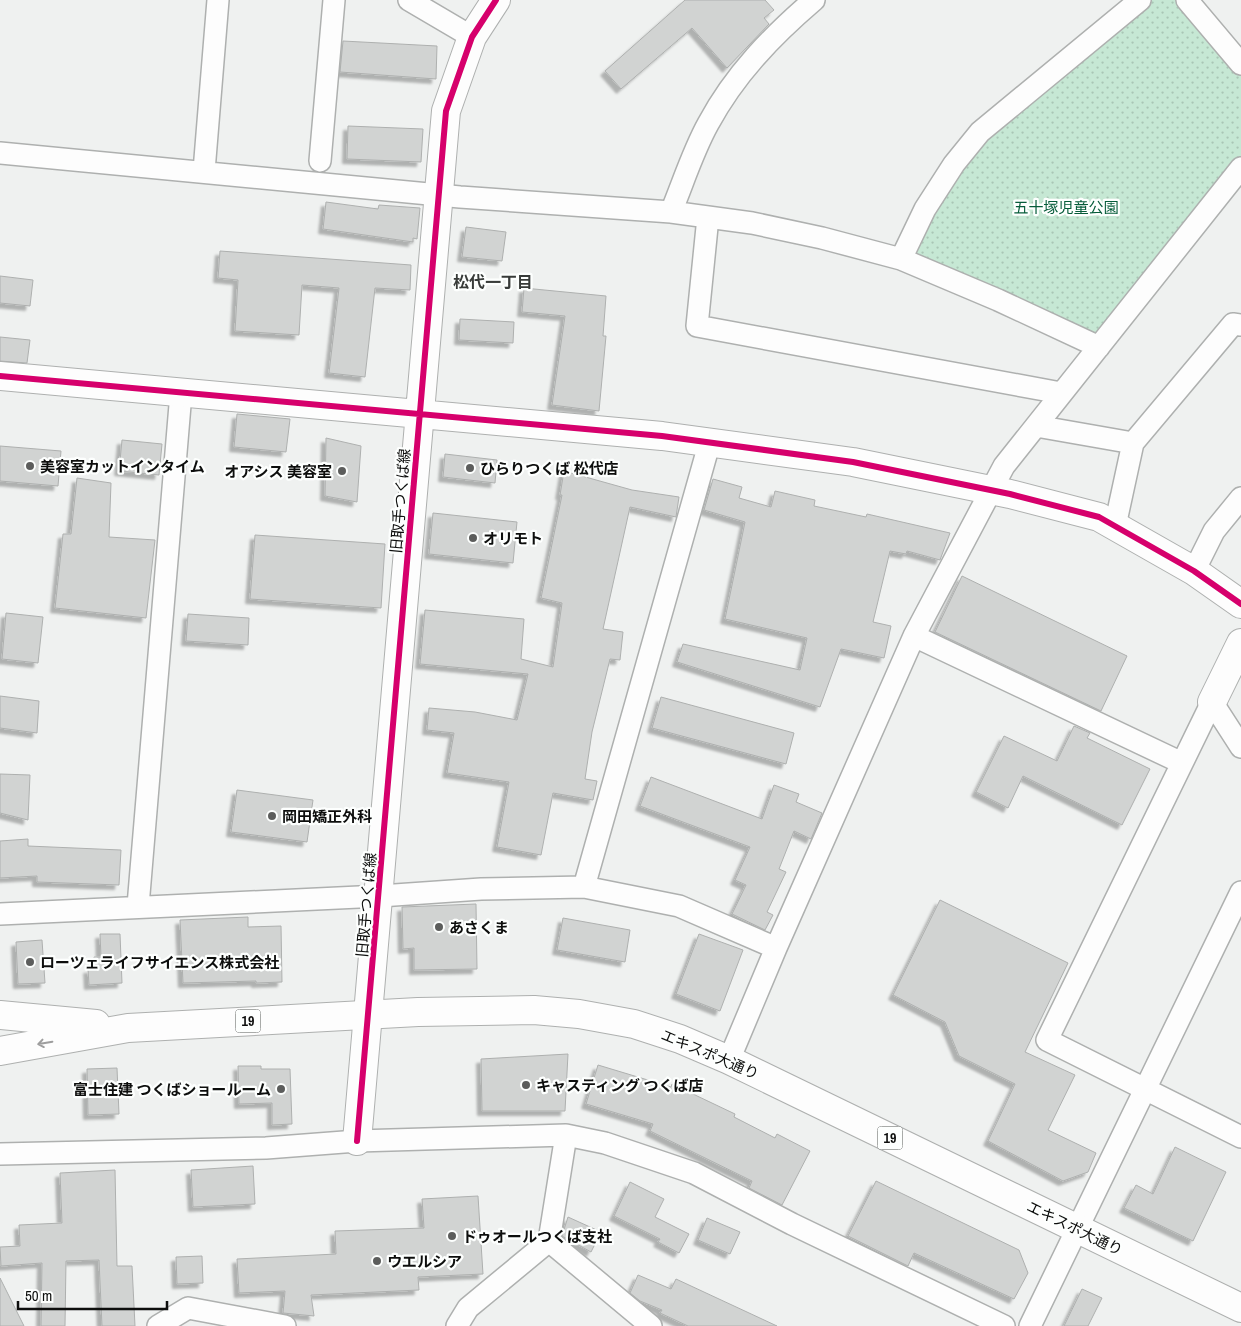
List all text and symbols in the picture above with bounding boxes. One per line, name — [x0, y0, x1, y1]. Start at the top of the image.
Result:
park label: 五十塚児童公園 — [1013, 197, 1119, 218]
district label: 松代一丁目 — [453, 271, 533, 293]
street label: 旧取手つくば線 — [385, 448, 415, 554]
place label: 美容室カットインタイム — [40, 456, 205, 477]
place label: ひらりつくば 松代店 — [480, 458, 619, 479]
marker: 美容室カットインタイム — [24, 460, 36, 472]
place label: オアシス 美容室 — [224, 461, 332, 482]
marker: ひらりつくば 松代店 — [464, 462, 476, 474]
marker: オアシス 美容室 — [336, 465, 348, 477]
place label: オリモト — [483, 528, 543, 549]
marker: オリモト — [467, 532, 479, 544]
place label: 岡田矯正外科 — [282, 806, 372, 827]
marker: 岡田矯正外科 — [266, 810, 278, 822]
street label: 旧取手つくば線 — [351, 852, 381, 958]
place label: あさくま — [449, 917, 509, 938]
marker: あさくま — [433, 921, 445, 933]
place label: ローツェライフサイエンス株式会社 — [40, 952, 279, 973]
marker: ローツェライフサイエンス株式会社 — [24, 956, 36, 968]
road number: 19 — [236, 1009, 260, 1032]
street label: エキスポ大通り — [658, 1024, 762, 1084]
one-way arrow — [38, 1038, 54, 1048]
place label: キャスティング つくば店 — [536, 1075, 704, 1096]
place label: 富士住建 つくばショールーム — [73, 1079, 271, 1100]
marker: キャスティング つくば店 — [520, 1079, 532, 1091]
marker: 富士住建 つくばショールーム — [275, 1083, 287, 1095]
road number: 19 — [878, 1126, 902, 1150]
street label: エキスポ大通り — [1023, 1196, 1127, 1260]
place label: ドゥオールつくば支社 — [462, 1226, 612, 1247]
marker: ドゥオールつくば支社 — [446, 1230, 458, 1242]
place label: ウエルシア — [387, 1251, 462, 1272]
marker: ウエルシア — [371, 1255, 383, 1267]
scale bar — [18, 1278, 166, 1310]
text: 50 m — [25, 1285, 52, 1306]

